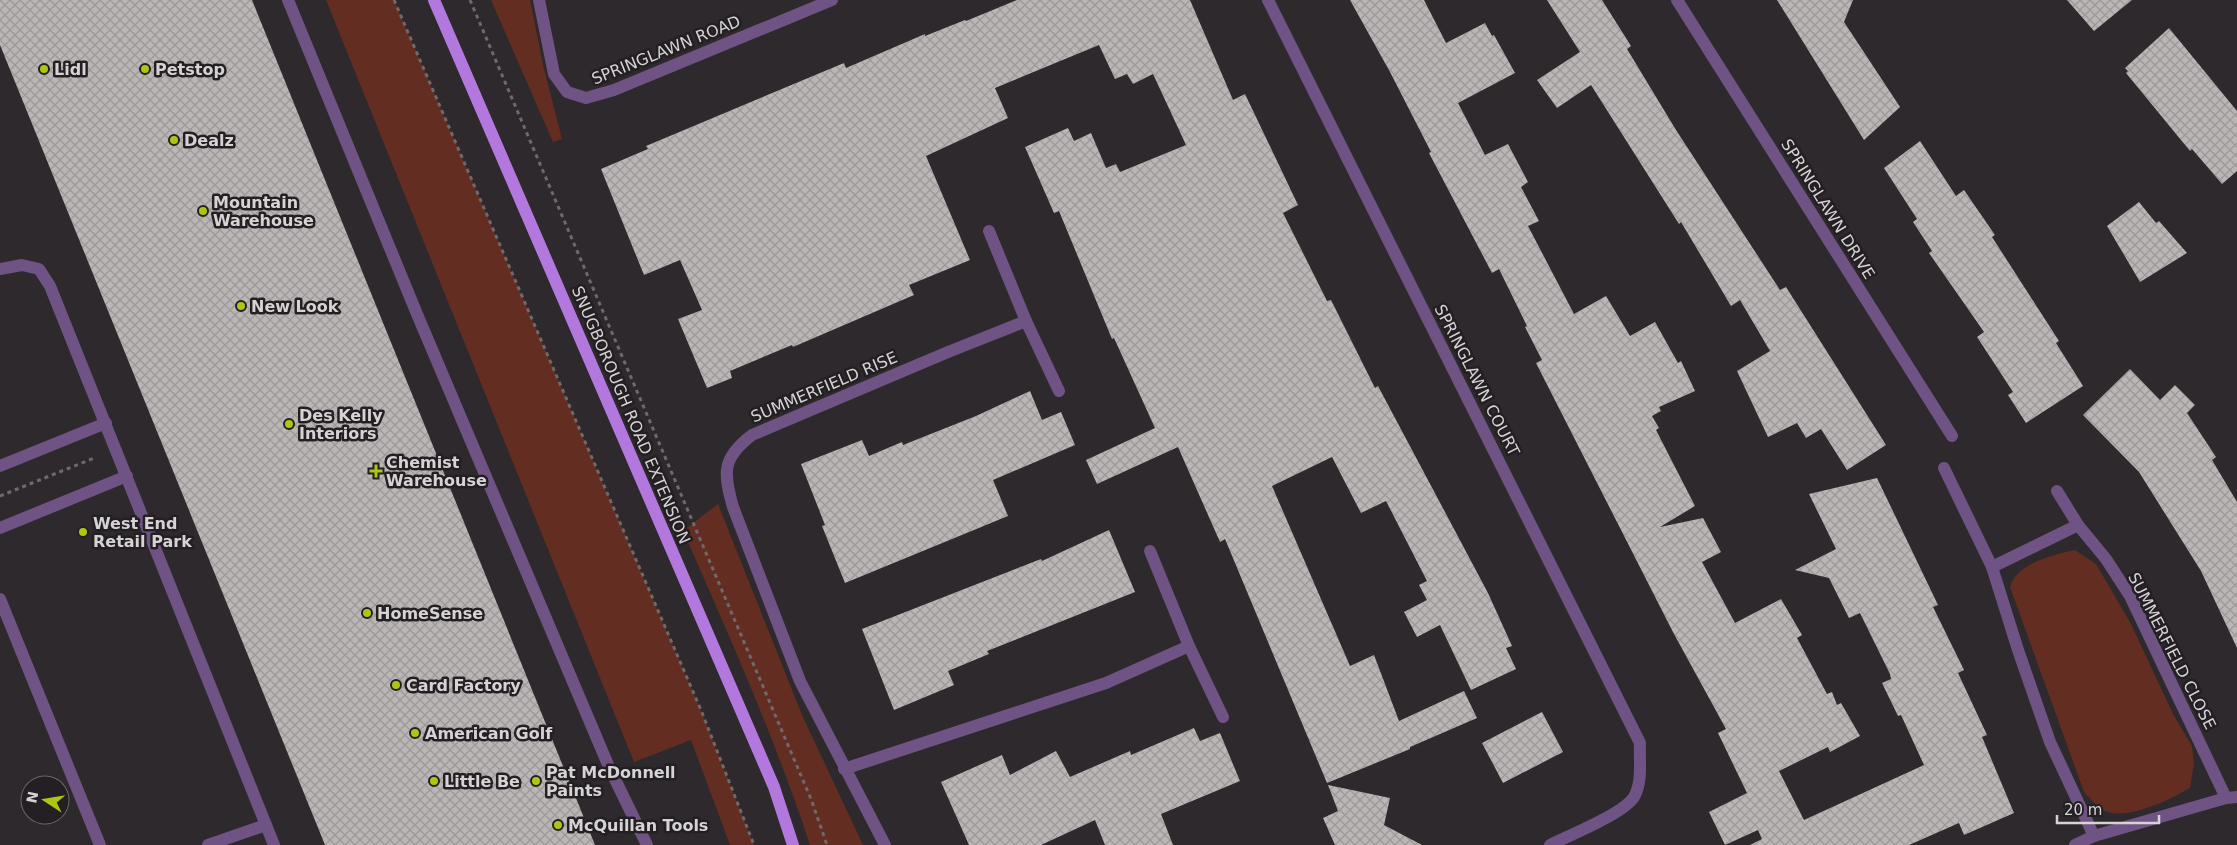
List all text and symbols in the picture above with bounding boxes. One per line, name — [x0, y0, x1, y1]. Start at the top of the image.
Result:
street label: SPRINGLAWN ROAD — [589, 11, 743, 89]
place label: Lidl — [54, 60, 87, 79]
place label: Petstop — [155, 60, 225, 79]
marker: Lidl — [38, 63, 50, 75]
marker: Petstop — [139, 63, 151, 75]
place label: Dealz — [184, 131, 234, 150]
marker: Dealz — [168, 134, 180, 146]
street label: SPRINGLAWN DRIVE — [1777, 136, 1879, 282]
place label: Mountain Warehouse — [213, 193, 314, 230]
marker: Mountain Warehouse — [197, 205, 209, 217]
street label: SNUGBOROUGH ROAD EXTENSION — [568, 283, 694, 547]
place label: New Look — [251, 297, 339, 316]
marker: New Look — [235, 300, 247, 312]
street label: SPRINGLAWN COURT — [1431, 301, 1524, 459]
street label: SUMMERFIELD RISE — [748, 348, 900, 426]
place label: Des Kelly Interiors — [299, 406, 383, 443]
marker: Des Kelly Interiors — [283, 418, 295, 430]
place label: Chemist Warehouse — [386, 453, 487, 490]
marker: Chemist Warehouse — [370, 465, 382, 477]
place label: West End Retail Park — [93, 514, 192, 551]
marker: West End Retail Park — [77, 526, 89, 538]
street label: SUMMERFIELD CLOSE — [2124, 569, 2220, 733]
place label: HomeSense — [377, 604, 483, 623]
marker: HomeSense — [361, 607, 373, 619]
place label: Card Factory — [406, 676, 521, 695]
marker: Card Factory — [390, 679, 402, 691]
place label: American Golf — [425, 724, 553, 743]
marker: American Golf — [409, 727, 421, 739]
place label: Pat McDonnell Paints — [546, 763, 676, 800]
place label: Little Be — [444, 772, 520, 791]
north arrow — [20, 775, 70, 825]
marker: Little Be — [428, 775, 440, 787]
marker: Pat McDonnell Paints — [530, 775, 542, 787]
text: N — [23, 790, 41, 805]
scale bar — [2057, 792, 2160, 824]
text: 20 m — [2064, 801, 2102, 819]
place label: McQuillan Tools — [568, 816, 708, 835]
marker: McQuillan Tools — [552, 819, 564, 831]

